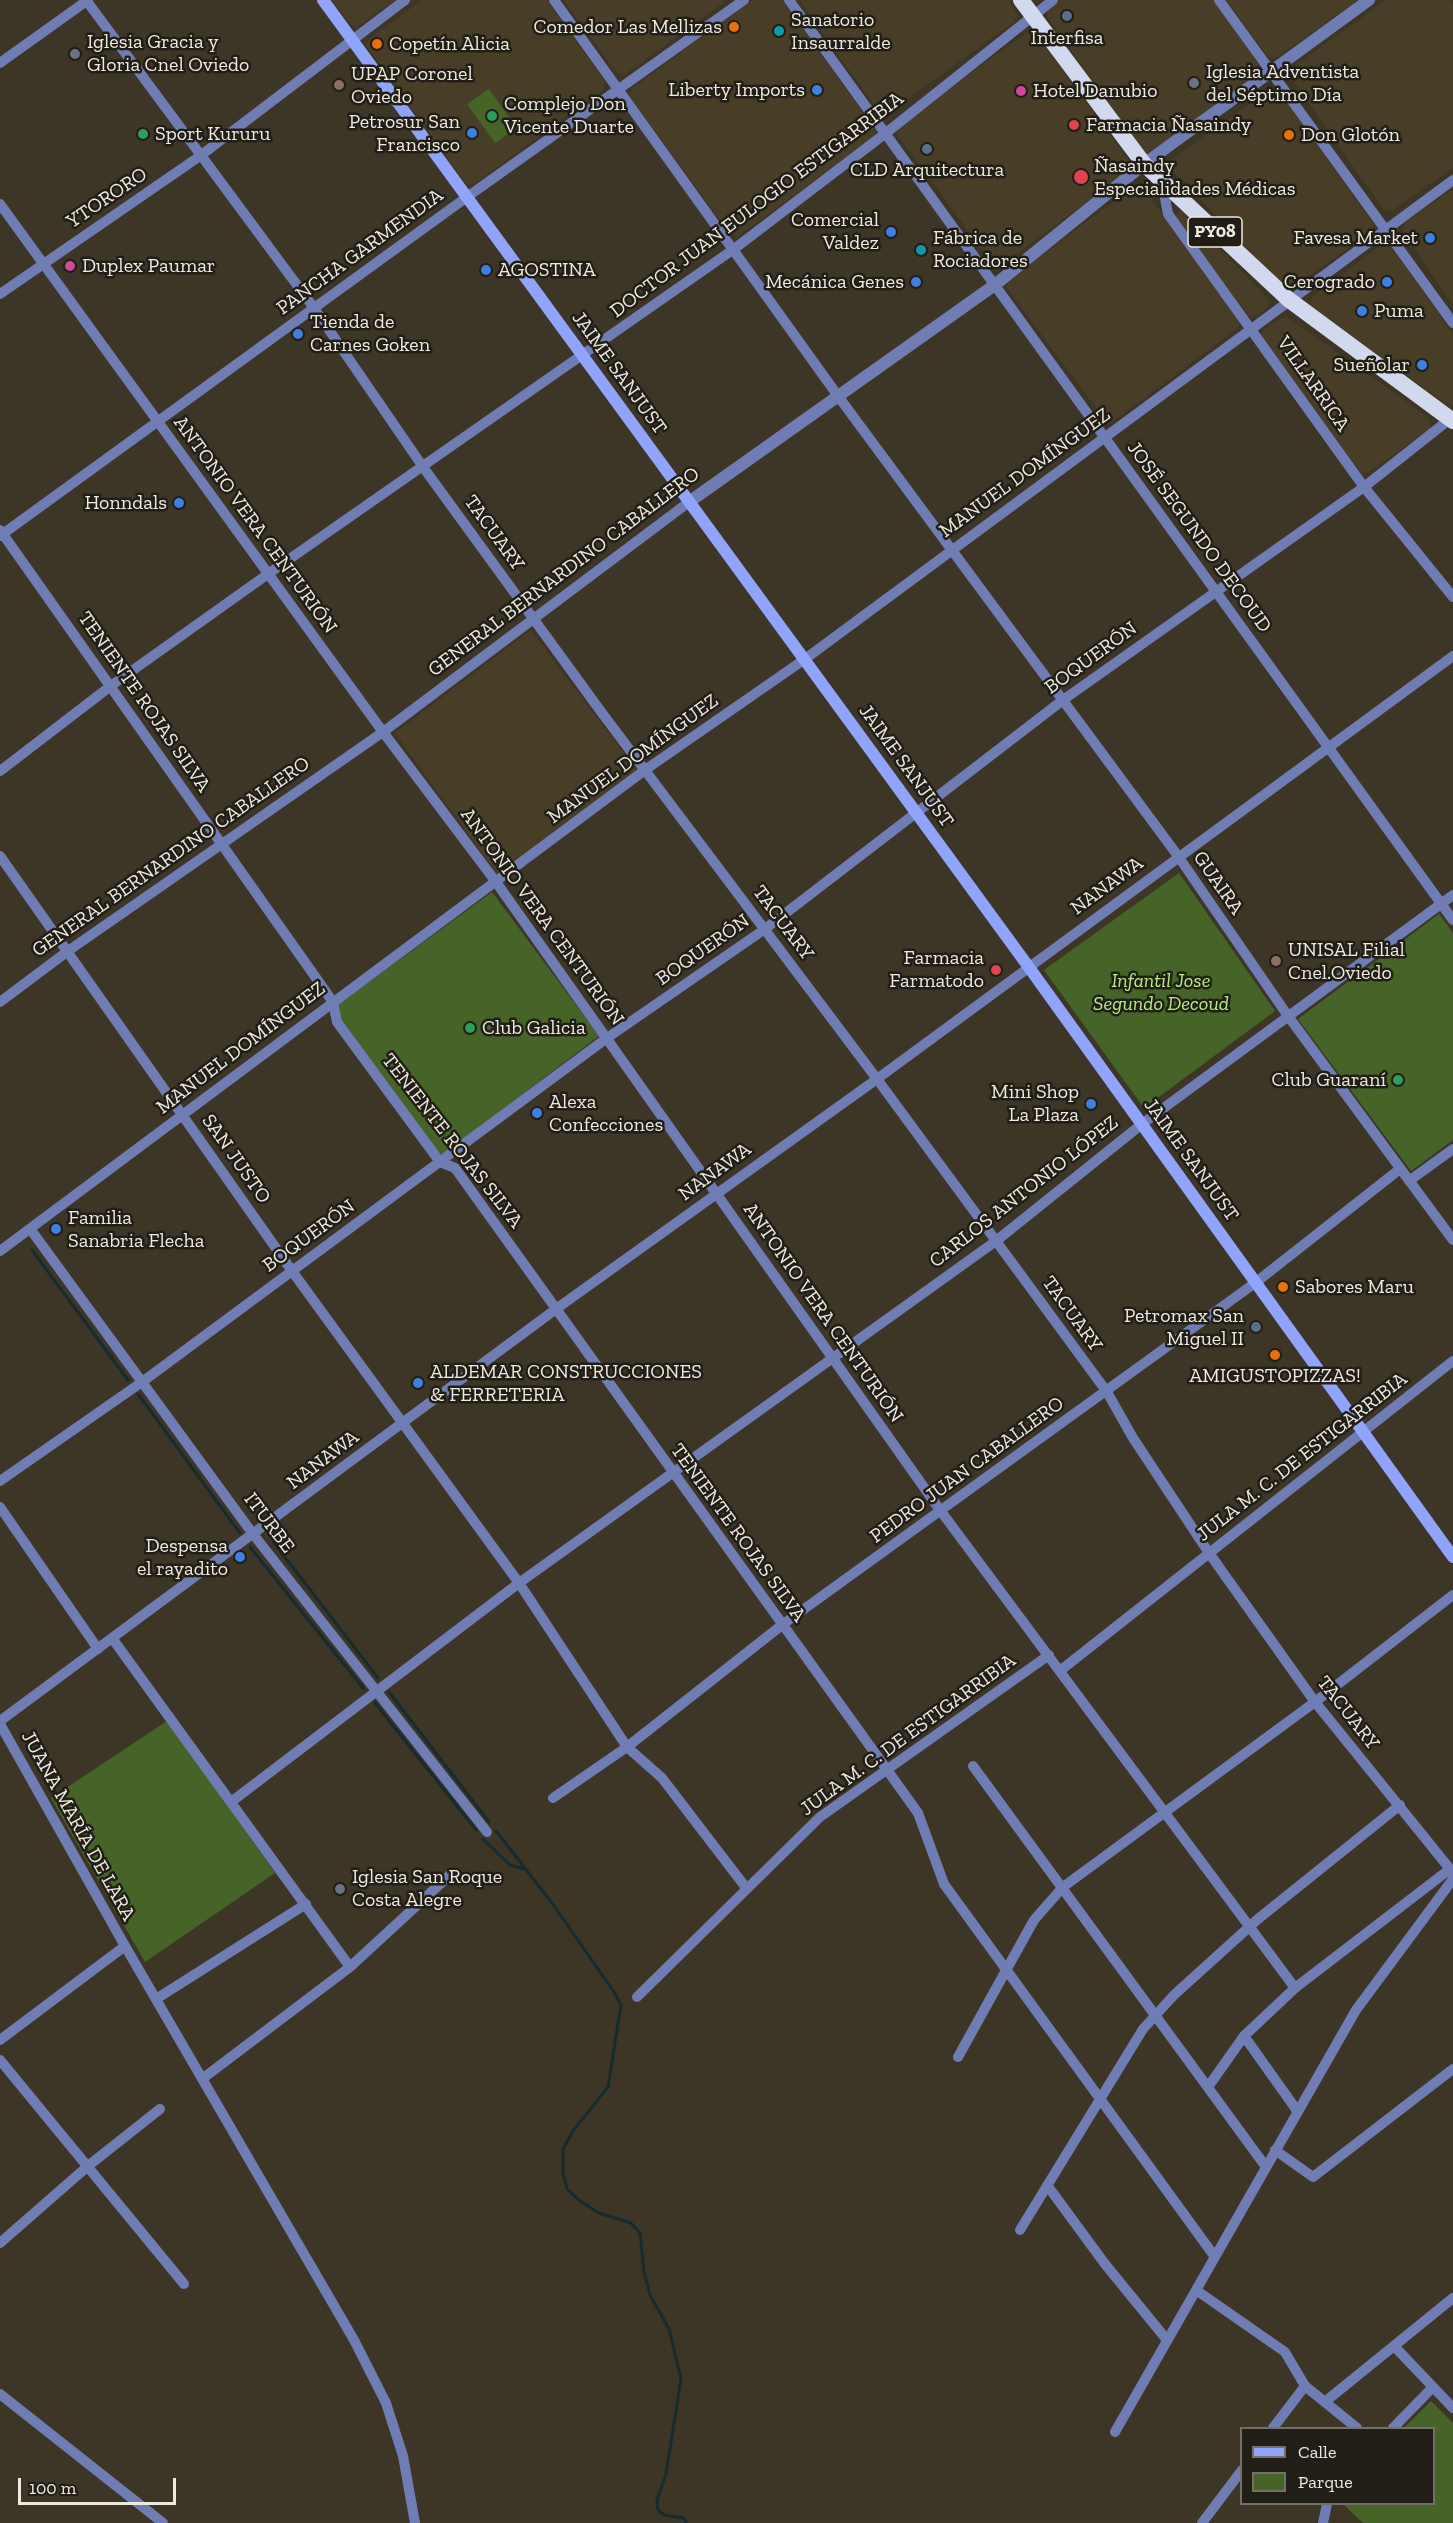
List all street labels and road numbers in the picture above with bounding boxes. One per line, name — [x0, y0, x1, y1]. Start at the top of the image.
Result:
street label: DOCTOR JUAN EULOGIO ESTIGARRIBIA — [606, 87, 908, 323]
street label: YTORORO — [62, 162, 152, 234]
street label: PANCHA GARMENDIA — [272, 184, 448, 320]
road number: PY08 — [1188, 217, 1242, 247]
street label: JAIME SANJUST — [566, 307, 672, 439]
street label: VILLARRICA — [1271, 332, 1355, 436]
street label: MANUEL DOMÍNGUEZ — [935, 403, 1115, 543]
street label: ANTONIO VERA CENTURIÓN — [168, 412, 342, 638]
street label: JOSÉ SEGUNDO DECOUD — [1122, 437, 1276, 637]
street label: GENERAL BERNARDINO CABALLERO — [424, 462, 704, 682]
street label: TACUARY — [459, 491, 529, 575]
street label: TENIENTE ROJAS SILVA — [73, 607, 215, 797]
street label: BOQUERÓN — [1040, 616, 1142, 700]
street label: MANUEL DOMÍNGUEZ — [543, 689, 723, 829]
street label: JAIME SANJUST — [853, 700, 959, 832]
street label: GENERAL BERNARDINO CABALLERO — [28, 752, 314, 962]
street label: ANTONIO VERA CENTURIÓN — [455, 804, 629, 1030]
street label: GUAIRA — [1188, 847, 1248, 919]
street label: NANAWA — [1066, 852, 1148, 920]
street label: TACUARY — [747, 881, 819, 965]
street label: BOQUERÓN — [652, 909, 754, 991]
street label: MANUEL DOMÍNGUEZ — [152, 977, 330, 1119]
street label: TENIENTE ROJAS SILVA — [376, 1049, 528, 1233]
street label: JAIME SANJUST — [1138, 1094, 1244, 1226]
street label: SAN JUSTO — [196, 1110, 276, 1208]
street label: CARLOS ANTONIO LÓPEZ — [925, 1111, 1123, 1273]
street label: NANAWA — [674, 1138, 756, 1206]
street label: BOQUERÓN — [258, 1194, 360, 1278]
street label: ANTONIO VERA CENTURIÓN — [738, 1198, 908, 1428]
street label: TACUARY — [1037, 1272, 1107, 1356]
street label: JULA M. C. DE ESTIGARRIBIA — [1192, 1367, 1412, 1547]
street label: PEDRO JUAN CABALLERO — [865, 1392, 1069, 1548]
street label: NANAWA — [282, 1425, 364, 1495]
street label: TENIENTE ROJAS SILVA — [665, 1439, 811, 1627]
street label: ITURBE — [239, 1488, 299, 1558]
street label: JULA M. C. DE ESTIGARRIBIA — [796, 1649, 1020, 1821]
street label: TACUARY — [1312, 1671, 1384, 1755]
street label: JUANA MARÍA DE LARA — [16, 1727, 140, 1925]

